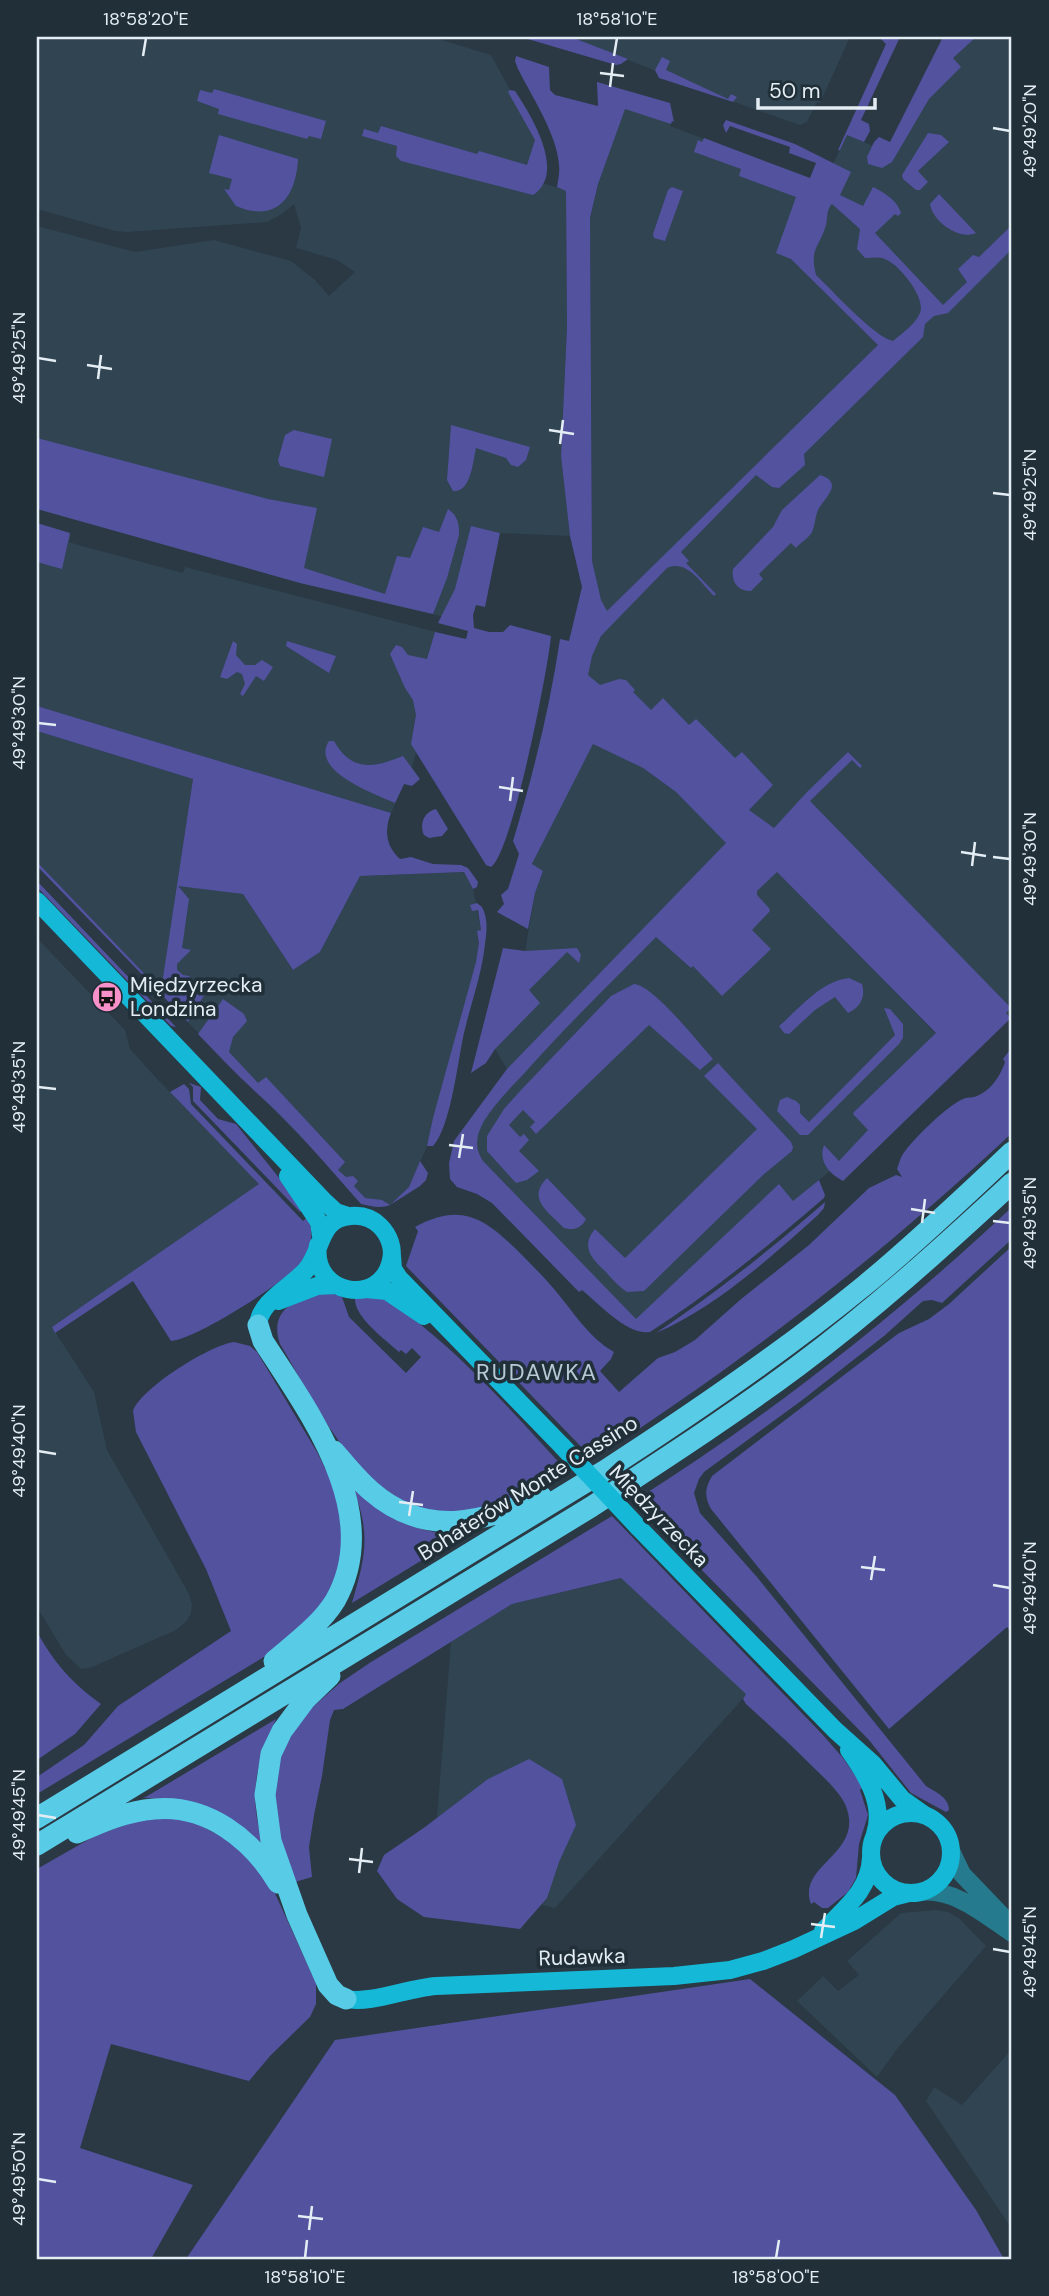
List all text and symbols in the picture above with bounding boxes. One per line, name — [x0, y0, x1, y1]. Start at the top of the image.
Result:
text: 18°58'20"E — [103, 7, 189, 31]
text: 18°58'10"E — [577, 7, 657, 31]
scale bar — [758, 66, 876, 110]
text: 50 m — [769, 77, 820, 105]
text: 49°49'20"N — [1018, 84, 1042, 178]
text: 49°49'25"N — [7, 312, 31, 404]
text: 49°49'25"N — [1018, 449, 1042, 541]
text: 49°49'30"N — [7, 676, 31, 770]
text: 49°49'30"N — [1018, 812, 1042, 906]
place label: Międzyrzecka Londzina — [130, 971, 262, 1023]
bus stop icon: Międzyrzecka Londzina — [90, 980, 124, 1014]
text: 49°49'35"N — [7, 1041, 31, 1133]
text: 49°49'35"N — [1018, 1177, 1042, 1269]
district label: RUDAWKA — [476, 1357, 598, 1387]
text: 49°49'40"N — [7, 1404, 31, 1498]
street label: Bohaterów Monte Cassino — [413, 1409, 643, 1567]
street label: Międzyrzecka — [603, 1459, 715, 1573]
text: 49°49'40"N — [1018, 1541, 1042, 1635]
text: 49°49'45"N — [7, 1769, 31, 1861]
text: 49°49'45"N — [1018, 1906, 1042, 1998]
street label: Rudawka — [538, 1941, 626, 1973]
text: 49°49'50"N — [7, 2132, 31, 2226]
text: 18°58'10"E — [265, 2265, 345, 2289]
text: 18°58'00"E — [732, 2265, 820, 2289]

